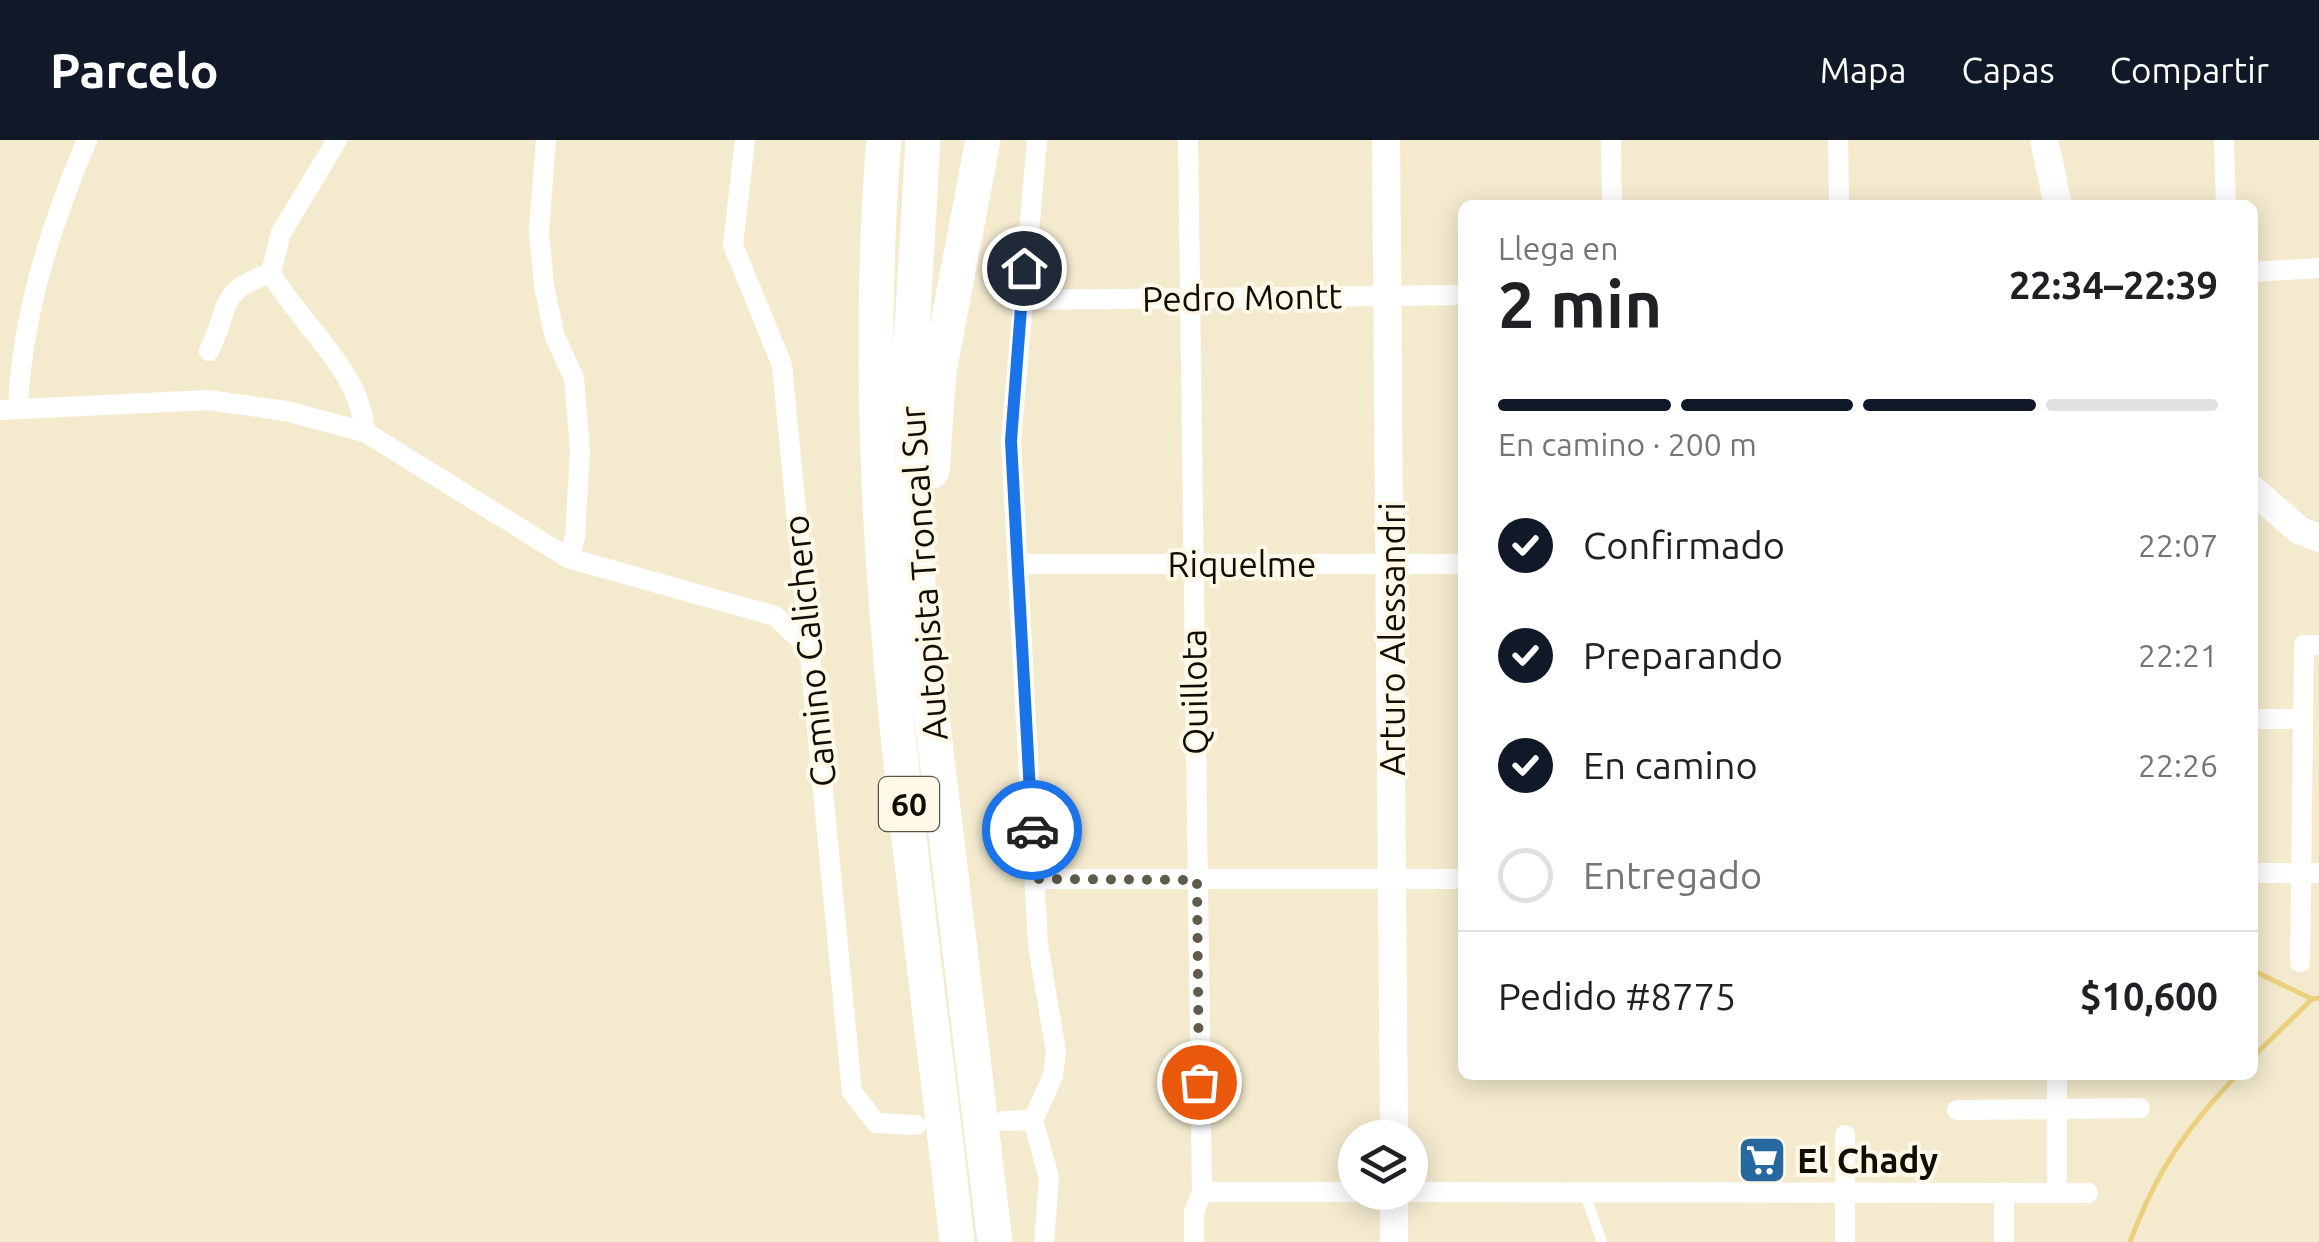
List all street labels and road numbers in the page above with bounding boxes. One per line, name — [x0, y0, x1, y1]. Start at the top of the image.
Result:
street label: Pedro Montt — [1142, 275, 1343, 319]
street label: Autopista Troncal Sur — [891, 404, 955, 742]
street label: Arturo Alessandri — [1372, 502, 1412, 776]
street label: Camino Calichero — [775, 513, 843, 789]
street label: Riquelme — [1168, 544, 1316, 584]
street label: Quillota — [1173, 629, 1215, 755]
road number: 60 — [879, 777, 939, 831]

